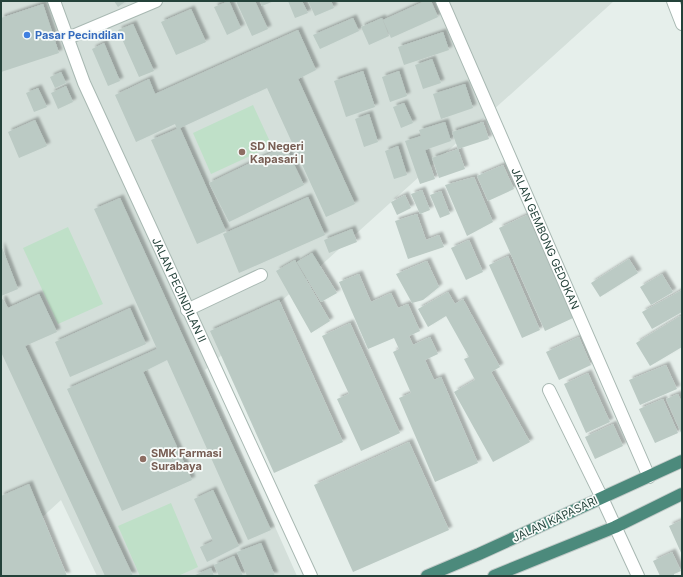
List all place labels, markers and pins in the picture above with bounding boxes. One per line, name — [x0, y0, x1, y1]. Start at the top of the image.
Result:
place label: Pasar Pecindilan — [35, 28, 124, 42]
marker: Pasar Pecindilan — [22, 30, 32, 40]
place label: SD Negeri Kapasari I — [250, 139, 304, 166]
marker: SD Negeri Kapasari I — [237, 147, 247, 157]
place label: SMK Farmasi Surabaya — [151, 446, 222, 473]
marker: SMK Farmasi Surabaya — [138, 454, 148, 464]

